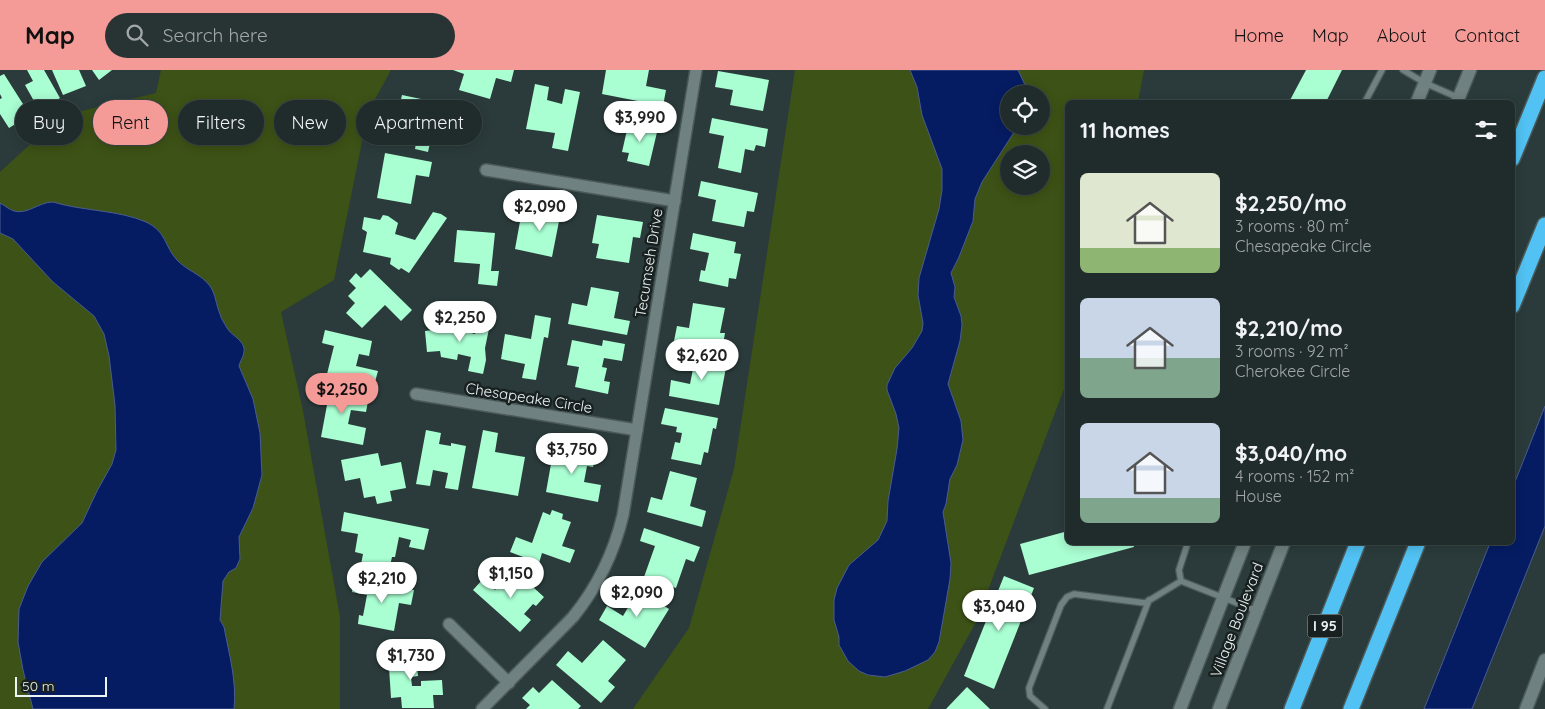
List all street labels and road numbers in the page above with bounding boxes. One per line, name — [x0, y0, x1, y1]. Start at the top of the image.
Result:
street label: Tecumseh Drive — [631, 207, 666, 319]
street label: Chesapeake Circle — [464, 378, 594, 417]
street label: Village Boulevard — [1206, 560, 1267, 680]
road number: I 95 — [1308, 614, 1342, 638]

